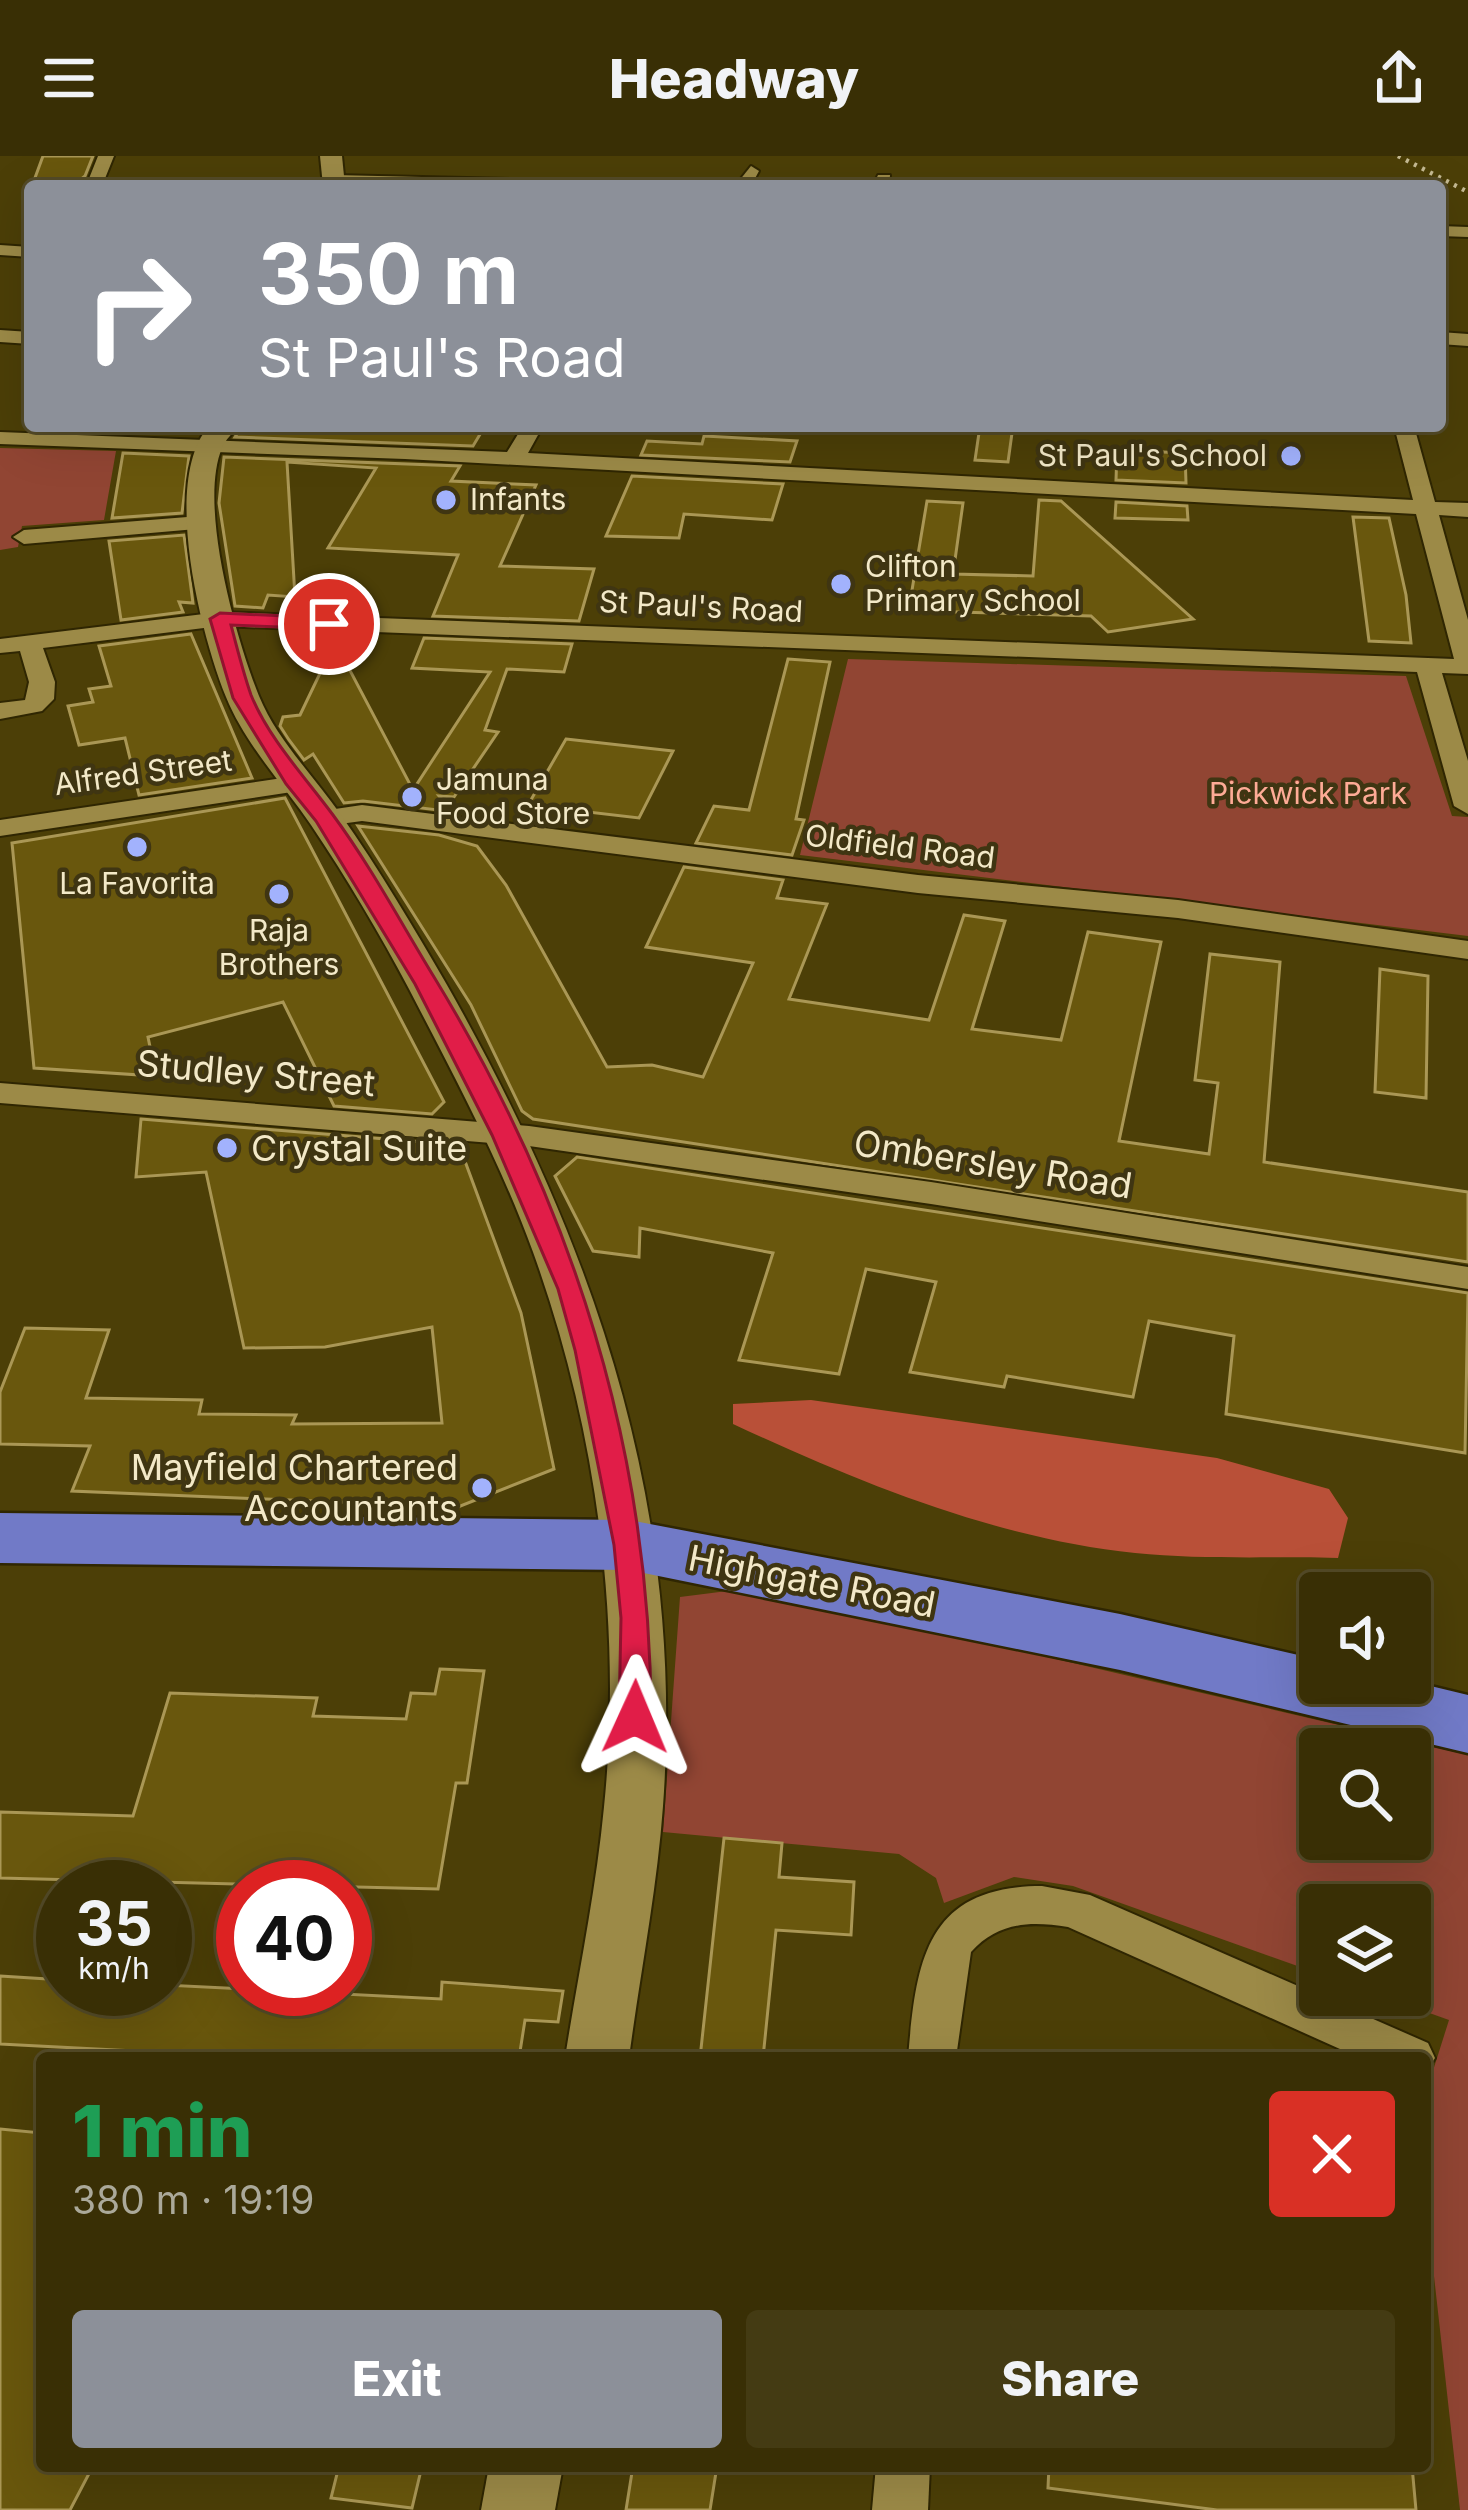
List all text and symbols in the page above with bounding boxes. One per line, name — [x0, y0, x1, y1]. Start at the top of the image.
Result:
icon: menu — [36, 45, 102, 111]
icon: share — [1366, 45, 1432, 111]
text: Headway — [609, 46, 859, 111]
text: 350 m — [258, 223, 519, 324]
icon: right — [60, 228, 216, 384]
text: St Paul's Road — [258, 325, 625, 390]
place label: St Paul's School — [1038, 437, 1267, 473]
marker: St Paul's School — [1278, 443, 1304, 469]
place label: Infants — [470, 481, 566, 517]
marker: Infants — [433, 487, 459, 513]
place label: Clifton Primary School — [865, 548, 1081, 618]
marker: Clifton Primary School — [828, 571, 854, 597]
pin — [278, 573, 380, 675]
street label: St Paul's Road — [598, 583, 804, 629]
icon: arrive — [296, 591, 362, 657]
street label: Alfred Street — [52, 742, 234, 802]
place label: Jamuna Food Store — [436, 761, 590, 831]
park label: Pickwick Park — [1209, 775, 1408, 811]
marker: Jamuna Food Store — [399, 784, 425, 810]
street label: Oldfield Road — [803, 817, 997, 876]
marker: La Favorita — [124, 834, 150, 860]
place label: La Favorita — [59, 865, 215, 901]
marker: Raja Brothers — [266, 881, 292, 907]
place label: Raja Brothers — [219, 912, 339, 982]
street label: Studley Street — [135, 1041, 377, 1105]
street label: Ombersley Road — [851, 1120, 1135, 1208]
place label: Crystal Suite — [251, 1126, 467, 1170]
marker: Crystal Suite — [214, 1135, 240, 1161]
place label: Mayfield Chartered Accountants — [131, 1445, 458, 1530]
marker: Mayfield Chartered Accountants — [469, 1475, 495, 1501]
street label: Highgate Road — [685, 1536, 939, 1626]
map controls — [1299, 1572, 1431, 2016]
button: sound — [1299, 1572, 1431, 1704]
position arrow — [572, 1654, 698, 1780]
button: search — [1299, 1728, 1431, 1860]
speed limit sign: 40 — [216, 1860, 372, 2016]
button: layers — [1299, 1884, 1431, 2016]
text: 35 — [75, 1887, 153, 1959]
text: km/h — [78, 1950, 150, 1986]
text: 1 min — [72, 2087, 252, 2174]
button: close — [1269, 2091, 1395, 2217]
text: 380 m · 19:19 — [72, 2176, 314, 2223]
button: Exit — [72, 2310, 722, 2448]
button: Share — [746, 2310, 1395, 2448]

